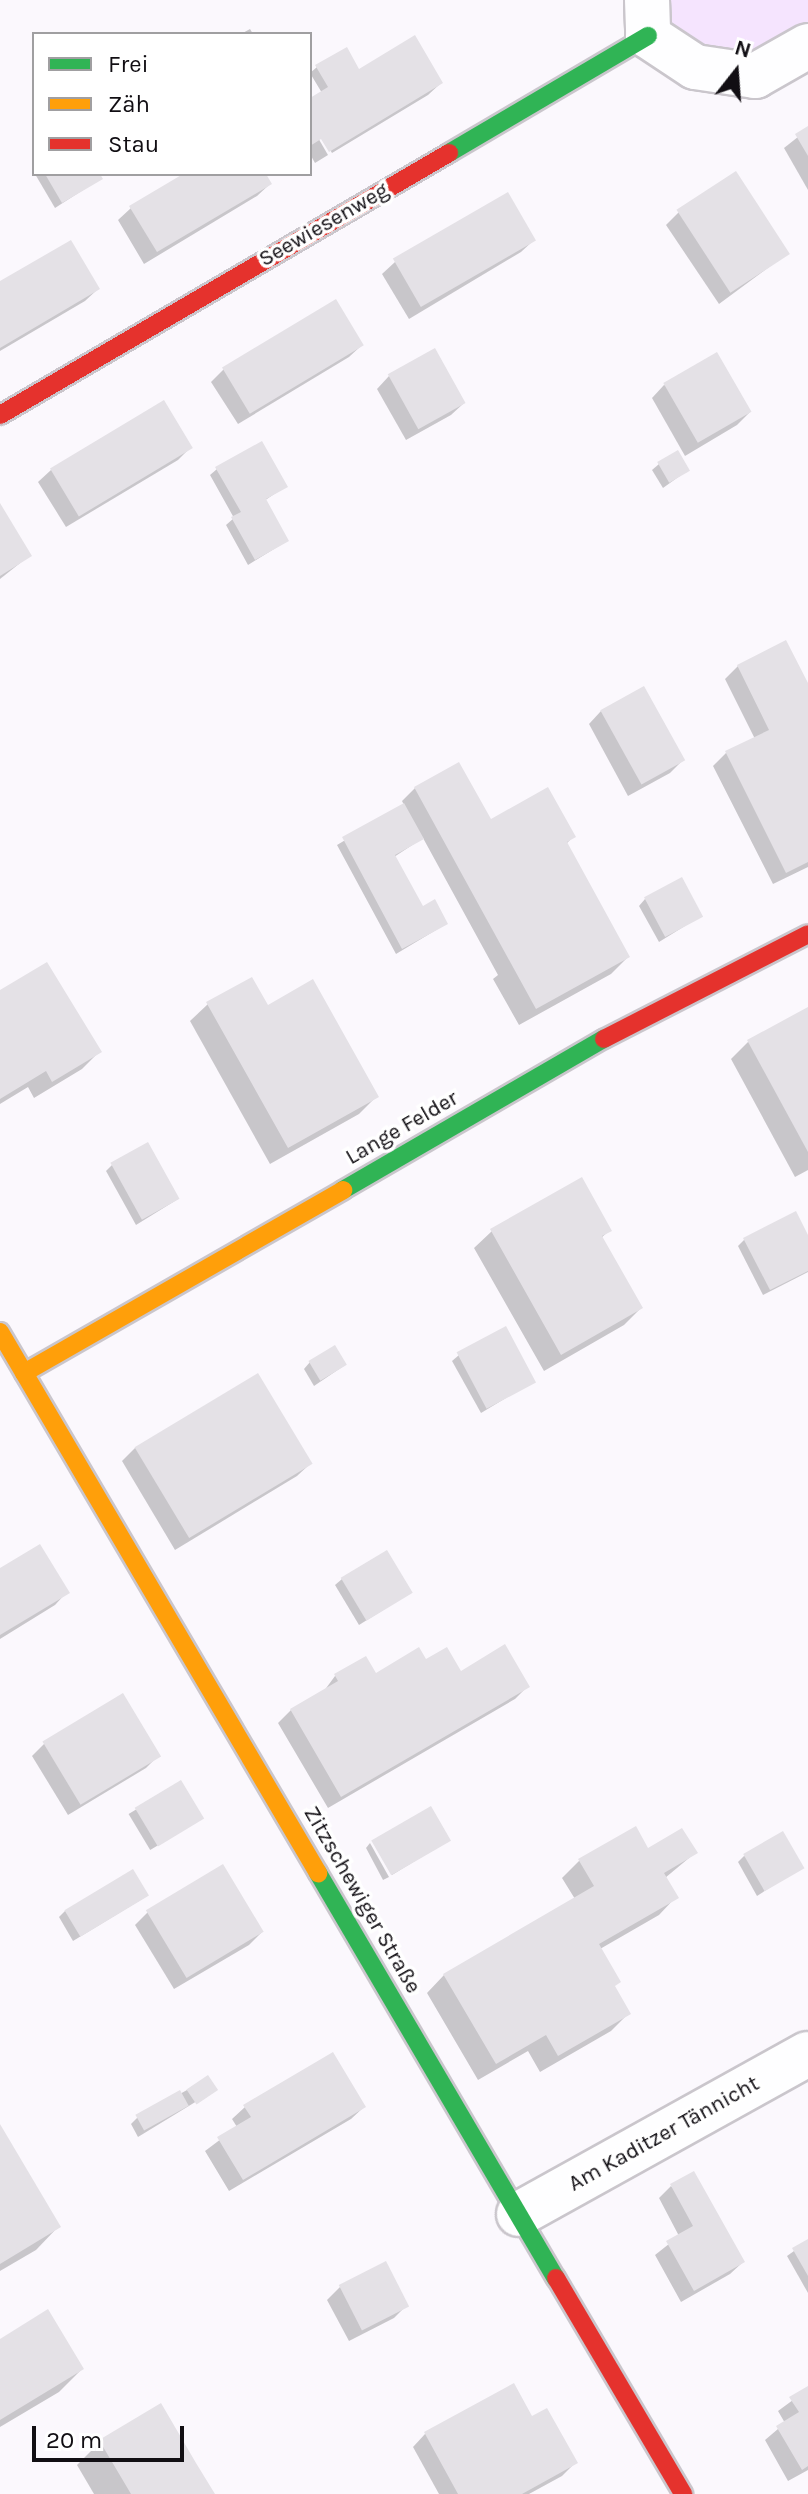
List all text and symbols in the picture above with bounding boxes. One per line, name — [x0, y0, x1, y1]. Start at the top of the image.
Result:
legend — [32, 32, 312, 176]
north arrow — [696, 32, 776, 112]
text: N — [732, 34, 754, 64]
text: Frei — [108, 50, 149, 78]
text: Zäh — [108, 90, 150, 118]
text: Stau — [108, 130, 159, 158]
street label: Seewiesenweg — [254, 177, 394, 273]
street label: Lange Felder — [341, 1085, 463, 1171]
street label: Zitzschewiger Straße — [298, 1802, 426, 1998]
street label: Am Kaditzer Tännicht — [564, 2071, 764, 2197]
scale bar — [36, 2410, 188, 2460]
text: 20 m — [46, 2426, 102, 2454]

